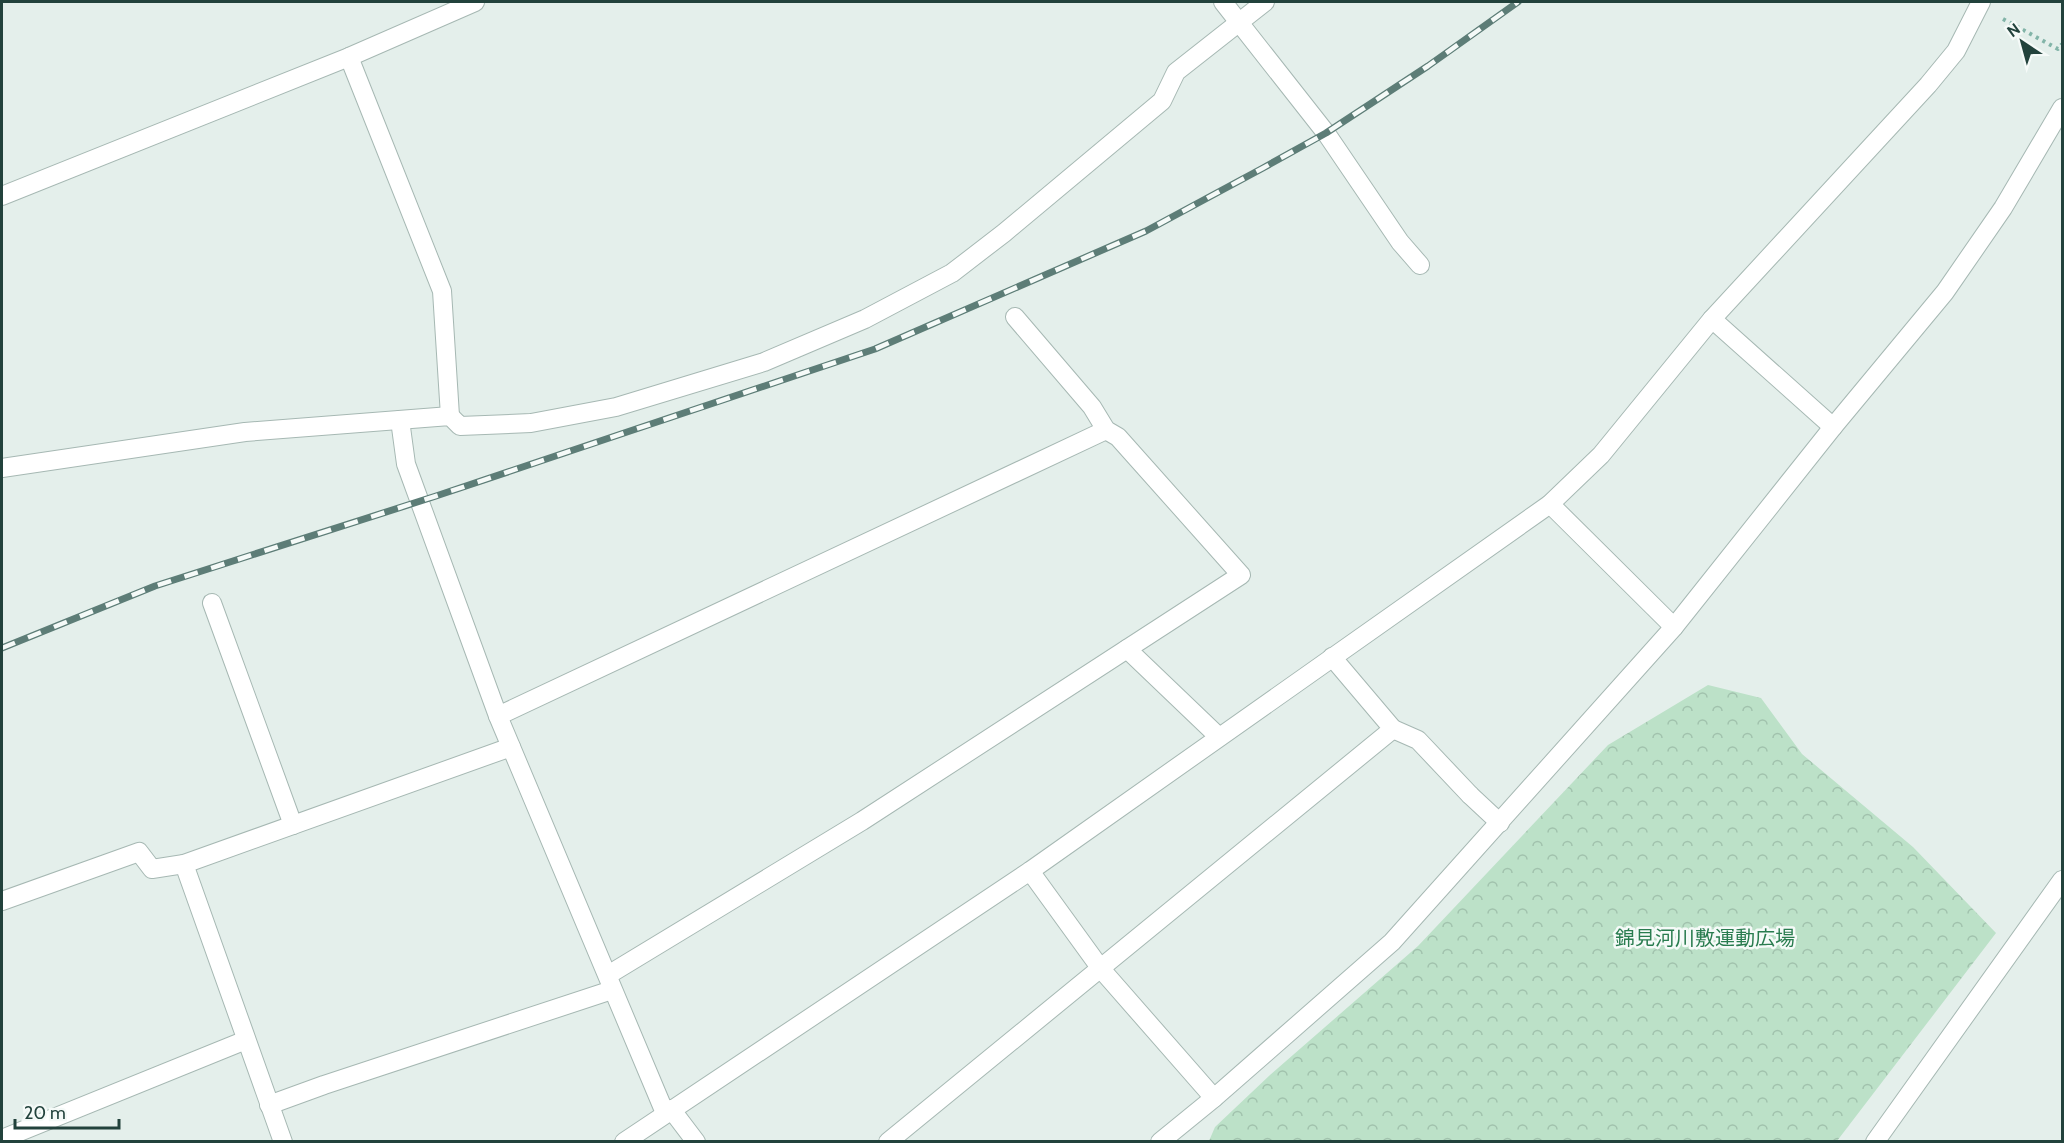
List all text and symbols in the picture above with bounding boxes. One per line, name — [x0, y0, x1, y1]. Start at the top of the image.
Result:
north arrow — [1992, 12, 2052, 72]
text: N — [2003, 19, 2024, 41]
park label: 錦見河川敷運動広場 — [1615, 926, 1795, 950]
scale bar — [15, 1092, 118, 1130]
text: 20 m — [24, 1102, 66, 1124]

